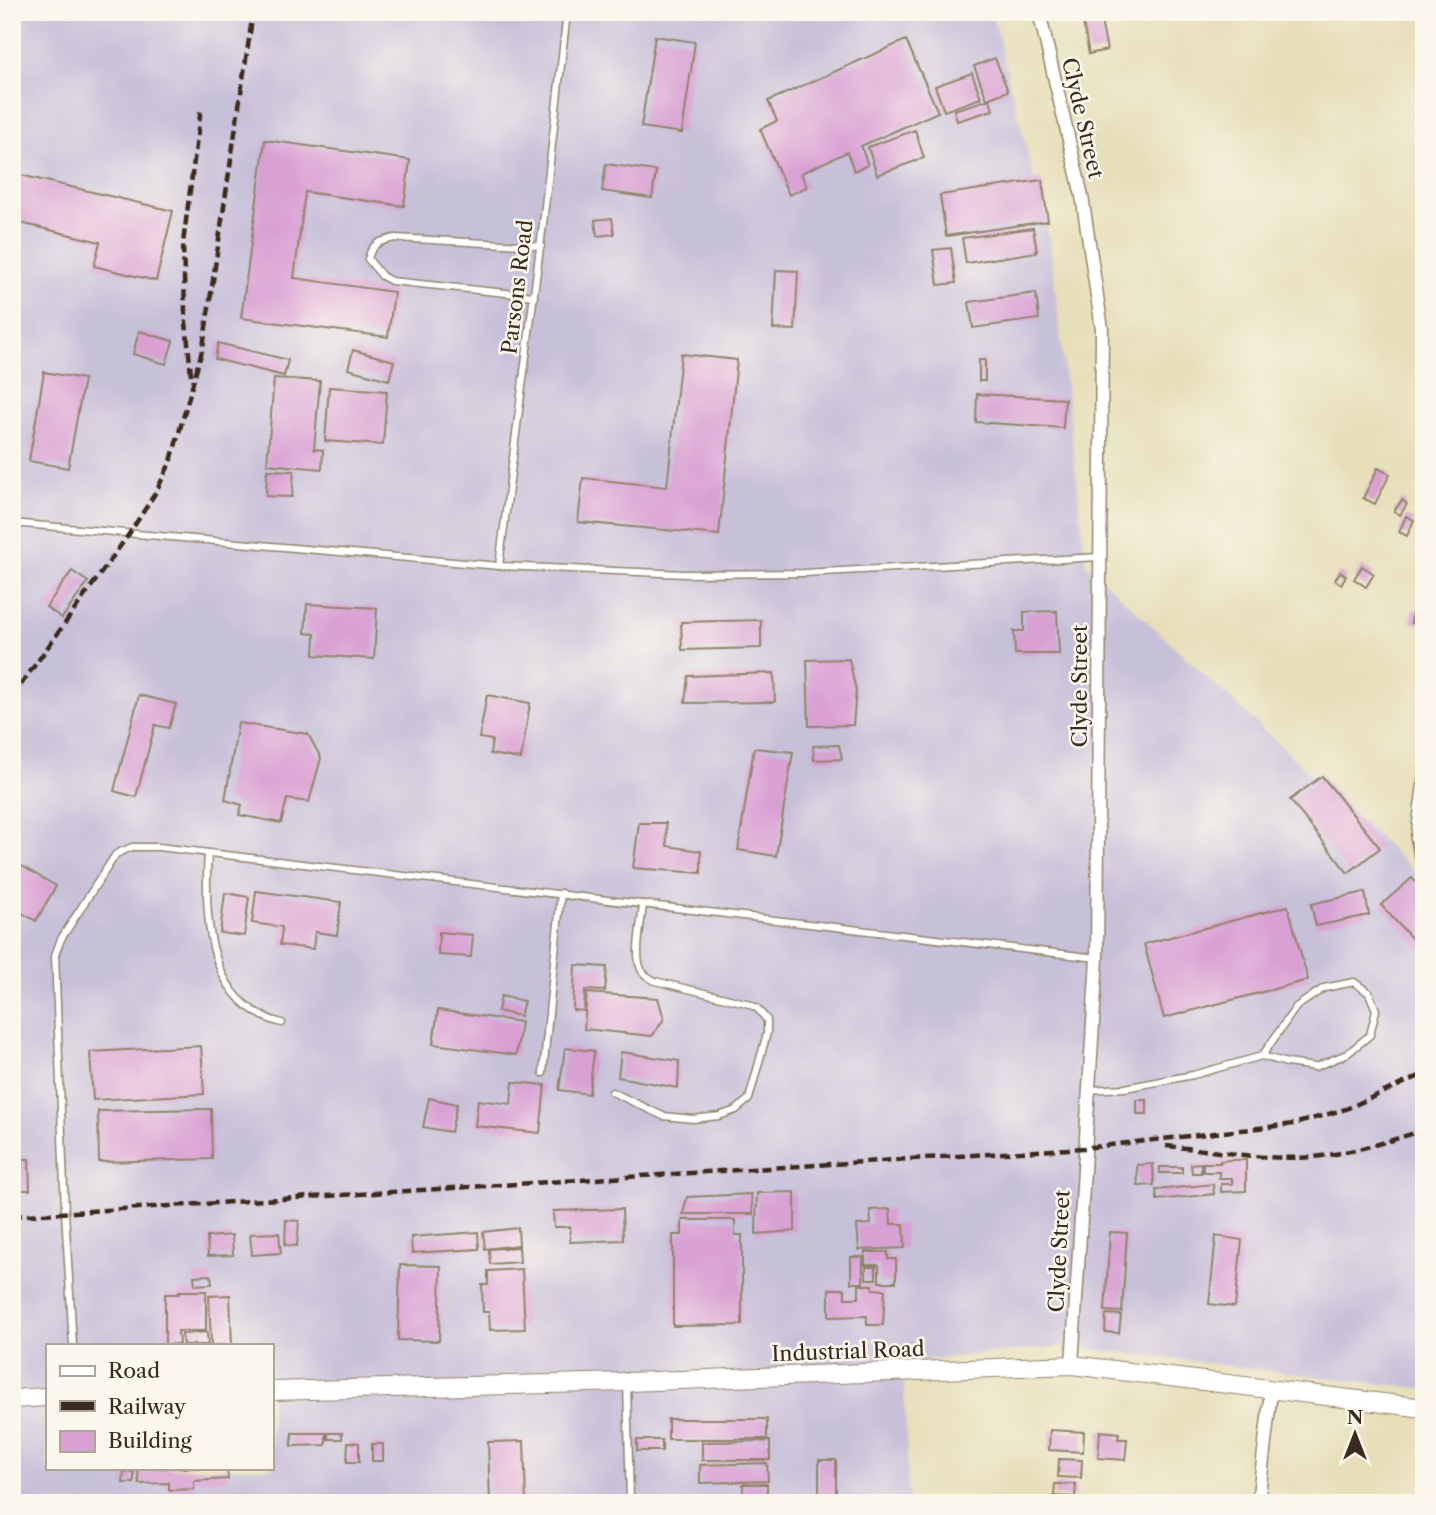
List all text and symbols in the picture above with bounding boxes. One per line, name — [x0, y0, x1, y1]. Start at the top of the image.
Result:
street label: Clyde Street — [1057, 55, 1109, 181]
street label: Parsons Road — [496, 218, 538, 356]
street label: Clyde Street — [1067, 624, 1092, 748]
street label: Clyde Street — [1043, 1188, 1075, 1313]
street label: Industrial Road — [771, 1336, 925, 1366]
legend — [46, 1344, 273, 1470]
text: Road — [108, 1358, 160, 1383]
text: Railway — [108, 1394, 186, 1419]
north arrow — [1320, 1400, 1390, 1470]
text: N — [1347, 1406, 1363, 1429]
text: Building — [108, 1428, 193, 1453]

